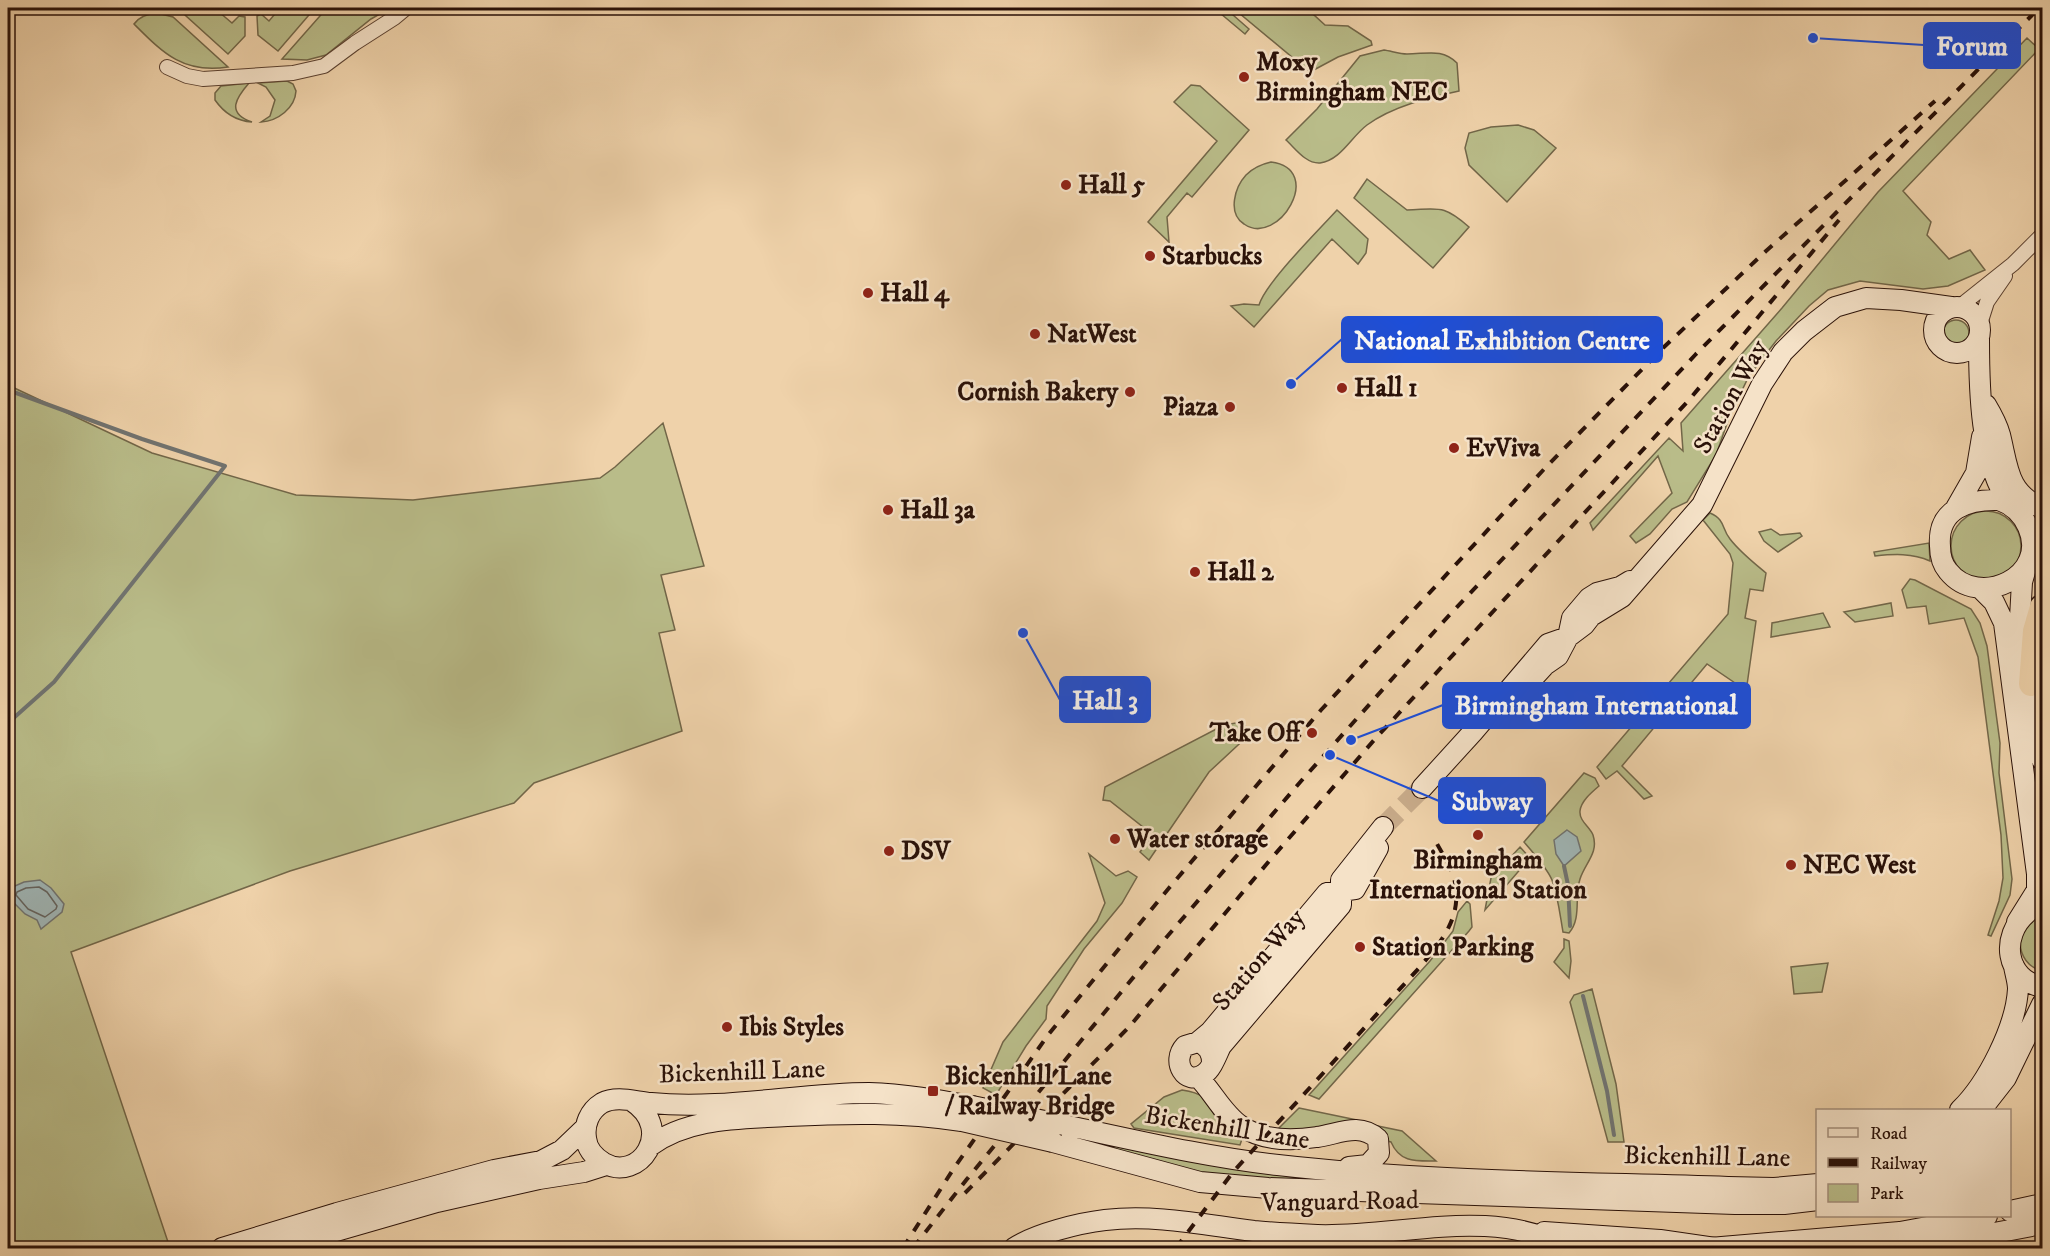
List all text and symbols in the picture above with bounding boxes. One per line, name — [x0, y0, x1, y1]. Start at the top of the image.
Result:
callout: Forum — [1924, 23, 2020, 68]
text: Forum — [1936, 30, 2008, 64]
place label: Moxy Birmingham NEC — [1256, 46, 1448, 109]
marker: Moxy Birmingham NEC — [1237, 70, 1251, 84]
place label: Hall 5 — [1078, 169, 1145, 202]
marker: Hall 5 — [1059, 178, 1073, 192]
place label: Starbucks — [1162, 240, 1262, 273]
marker: Starbucks — [1143, 249, 1157, 263]
place label: Hall 4 — [880, 277, 950, 310]
marker: Hall 4 — [861, 286, 875, 300]
callout: National Exhibition Centre — [1342, 317, 1662, 362]
place label: NatWest — [1047, 318, 1137, 351]
text: National Exhibition Centre — [1354, 324, 1650, 358]
marker: NatWest — [1028, 327, 1042, 341]
street label: Station Way — [1686, 334, 1776, 460]
place label: Hall 1 — [1354, 372, 1418, 405]
place label: Cornish Bakery — [957, 376, 1119, 409]
marker: Hall 1 — [1335, 381, 1349, 395]
marker: Cornish Bakery — [1123, 385, 1137, 399]
place label: Piaza — [1163, 391, 1219, 424]
marker: Piaza — [1223, 400, 1237, 414]
place label: EvViva — [1466, 432, 1541, 465]
marker: EvViva — [1447, 441, 1461, 455]
place label: Hall 3a — [900, 494, 976, 527]
marker: Hall 3a — [881, 503, 895, 517]
place label: Hall 2 — [1207, 556, 1275, 589]
marker: Hall 2 — [1188, 565, 1202, 579]
callout: Hall 3 — [1060, 677, 1150, 722]
callout: Birmingham International — [1443, 683, 1750, 728]
text: Hall 3 — [1072, 684, 1138, 718]
text: Birmingham International — [1454, 689, 1738, 723]
place label: Take Off — [1209, 717, 1305, 750]
marker: Take Off — [1305, 726, 1319, 740]
callout: Subway — [1439, 778, 1545, 823]
text: Subway — [1451, 785, 1534, 819]
place label: Water storage — [1126, 823, 1269, 856]
marker: Birmingham International Station — [1471, 828, 1485, 842]
marker: Water storage — [1108, 832, 1122, 846]
place label: DSV — [901, 835, 952, 868]
marker: DSV — [882, 844, 896, 858]
place label: Birmingham International Station — [1369, 844, 1587, 907]
place label: NEC West — [1803, 849, 1917, 882]
marker: NEC West — [1784, 858, 1798, 872]
street label: Station Way — [1205, 901, 1313, 1018]
place label: Station Parking — [1372, 931, 1535, 964]
marker: Station Parking — [1353, 940, 1367, 954]
place label: Ibis Styles — [739, 1011, 844, 1044]
marker: Ibis Styles — [720, 1020, 734, 1034]
street label: Bickenhill Lane — [658, 1053, 826, 1091]
place label: Bickenhill Lane / Railway Bridge — [944, 1060, 1115, 1123]
marker: Bickenhill Lane / Railway Bridge — [926, 1084, 940, 1098]
street label: Bickenhill Lane — [1142, 1099, 1312, 1157]
legend — [1816, 1109, 2011, 1217]
text: Road — [1870, 1123, 1907, 1145]
street label: Bickenhill Lane — [1623, 1139, 1791, 1175]
text: Railway — [1870, 1153, 1928, 1175]
text: Park — [1870, 1183, 1904, 1205]
street label: Vanguard Road — [1260, 1184, 1419, 1220]

